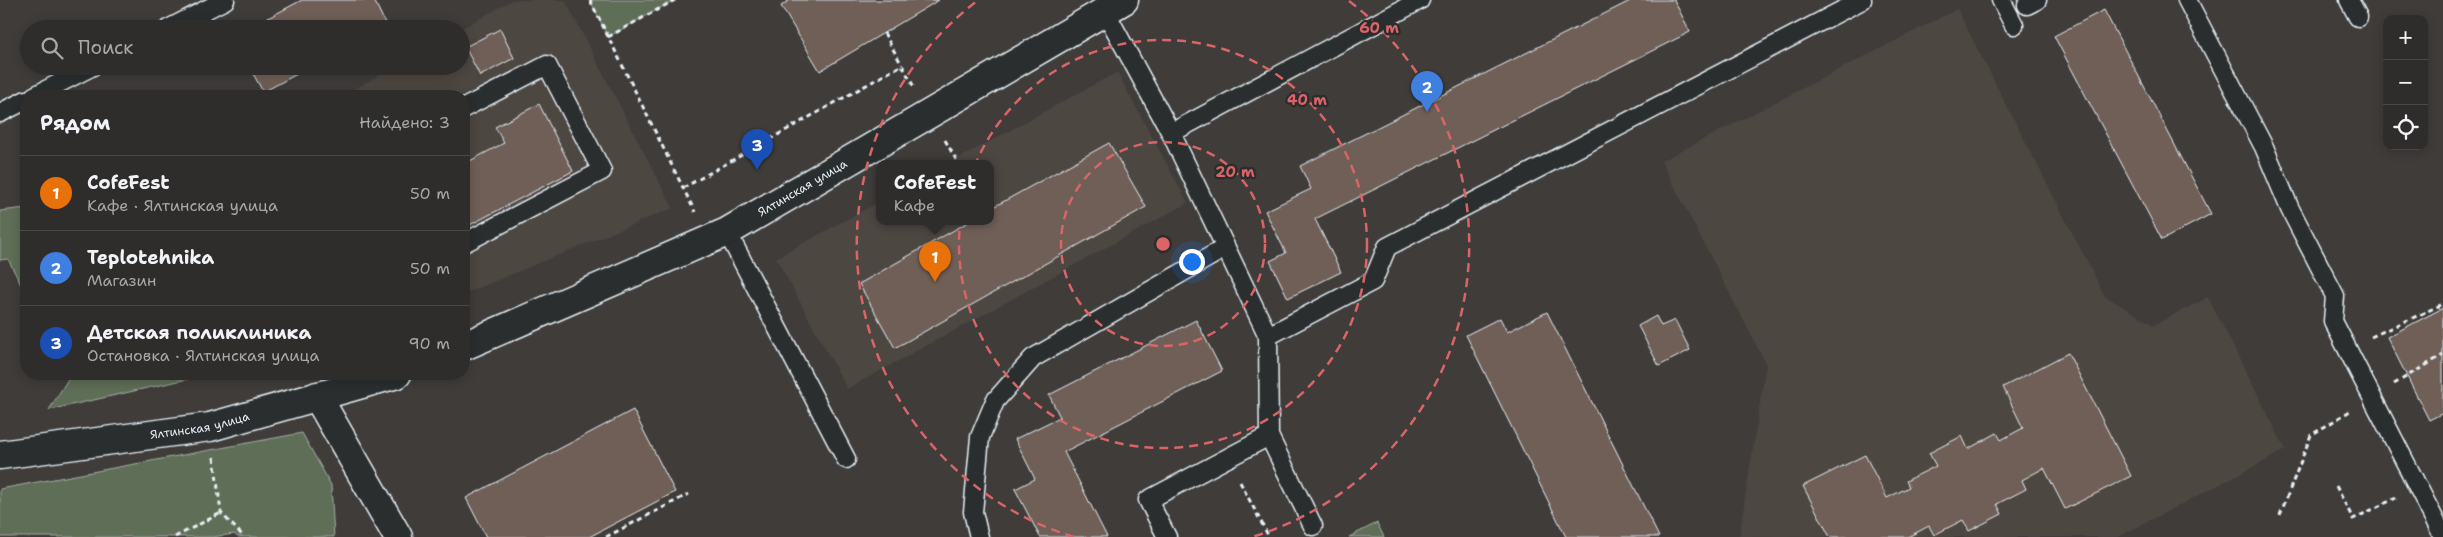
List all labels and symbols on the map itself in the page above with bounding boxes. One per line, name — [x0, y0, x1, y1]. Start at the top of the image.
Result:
text: 60 m — [1359, 18, 1399, 38]
pin: 2 — [1411, 71, 1443, 112]
text: 40 m — [1287, 90, 1327, 110]
pin: 3 — [741, 129, 773, 170]
street label: Ялтинская улица — [755, 155, 850, 220]
text: 20 m — [1215, 162, 1255, 182]
centre of rings — [1154, 235, 1172, 253]
pin: 1 — [919, 241, 951, 282]
your location — [1179, 249, 1205, 275]
street label: Ялтинская улица — [149, 408, 252, 443]

